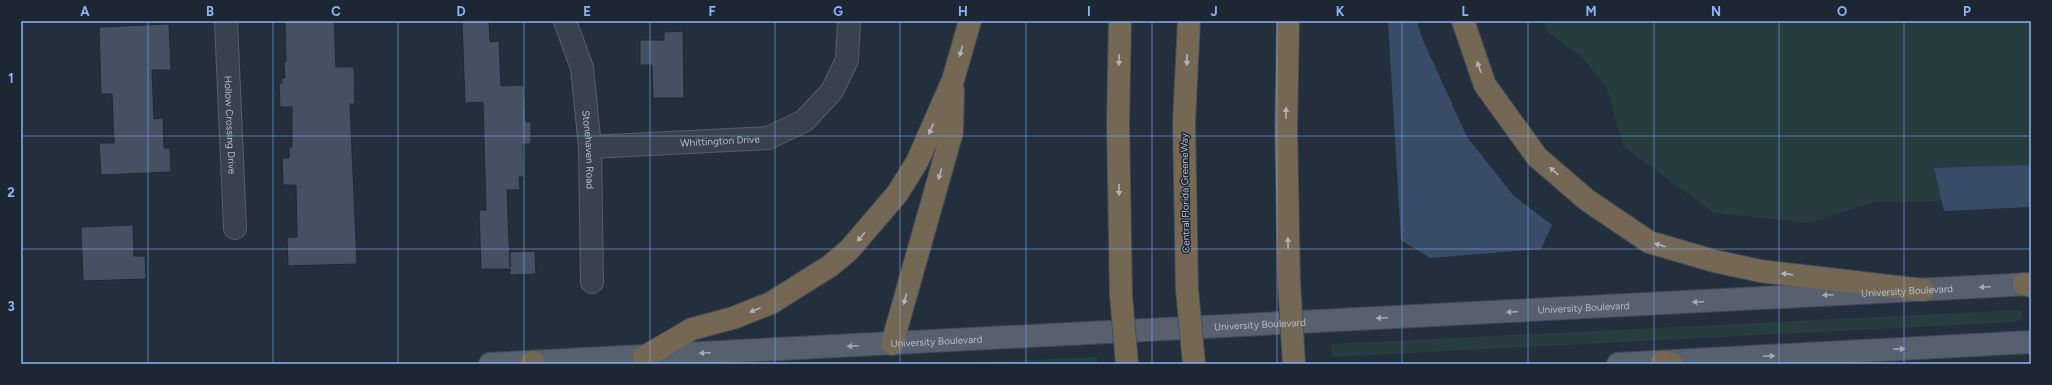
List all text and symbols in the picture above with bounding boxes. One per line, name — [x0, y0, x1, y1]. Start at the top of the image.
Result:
text: A — [80, 4, 90, 19]
text: B — [206, 4, 214, 19]
text: C — [331, 4, 341, 19]
text: D — [456, 4, 466, 19]
text: E — [583, 4, 591, 19]
text: F — [708, 4, 716, 19]
text: G — [833, 4, 843, 19]
text: H — [958, 4, 968, 19]
text: I — [1087, 4, 1091, 19]
text: J — [1210, 4, 1218, 19]
text: K — [1336, 4, 1345, 19]
text: L — [1462, 4, 1469, 19]
text: M — [1585, 4, 1597, 19]
text: N — [1711, 4, 1721, 19]
text: O — [1837, 4, 1847, 19]
text: P — [1963, 4, 1971, 19]
one-way arrow — [958, 45, 964, 57]
one-way arrow — [1116, 54, 1122, 67]
one-way arrow — [1184, 54, 1191, 66]
one-way arrow — [1476, 61, 1482, 73]
text: 1 — [8, 71, 14, 86]
street label: Hollow Crossing Drive — [222, 75, 239, 175]
one-way arrow — [1283, 106, 1289, 119]
street label: Stonehaven Road — [580, 110, 597, 189]
one-way arrow — [928, 123, 934, 134]
street label: Whittington Drive — [680, 132, 761, 149]
street label: Central Florida GreeneWay — [1177, 132, 1193, 253]
one-way arrow — [1549, 167, 1559, 176]
one-way arrow — [937, 168, 943, 180]
one-way arrow — [1116, 184, 1122, 197]
text: 2 — [7, 185, 15, 200]
one-way arrow — [856, 232, 866, 242]
one-way arrow — [1285, 236, 1291, 249]
one-way arrow — [1654, 242, 1666, 248]
one-way arrow — [1781, 271, 1793, 277]
street label: University Boulevard — [1861, 282, 1953, 299]
one-way arrow — [1979, 283, 1991, 290]
one-way arrow — [1822, 292, 1834, 299]
one-way arrow — [902, 293, 908, 305]
street label: University Boulevard — [1537, 298, 1630, 316]
text: 3 — [7, 299, 15, 314]
one-way arrow — [1691, 299, 1704, 305]
one-way arrow — [749, 307, 760, 313]
one-way arrow — [1506, 308, 1518, 315]
street label: University Boulevard — [1214, 315, 1306, 333]
one-way arrow — [1376, 315, 1388, 322]
street label: University Boulevard — [890, 332, 983, 350]
one-way arrow — [847, 342, 859, 349]
one-way arrow — [1893, 346, 1905, 353]
one-way arrow — [699, 350, 711, 357]
one-way arrow — [1763, 353, 1776, 359]

